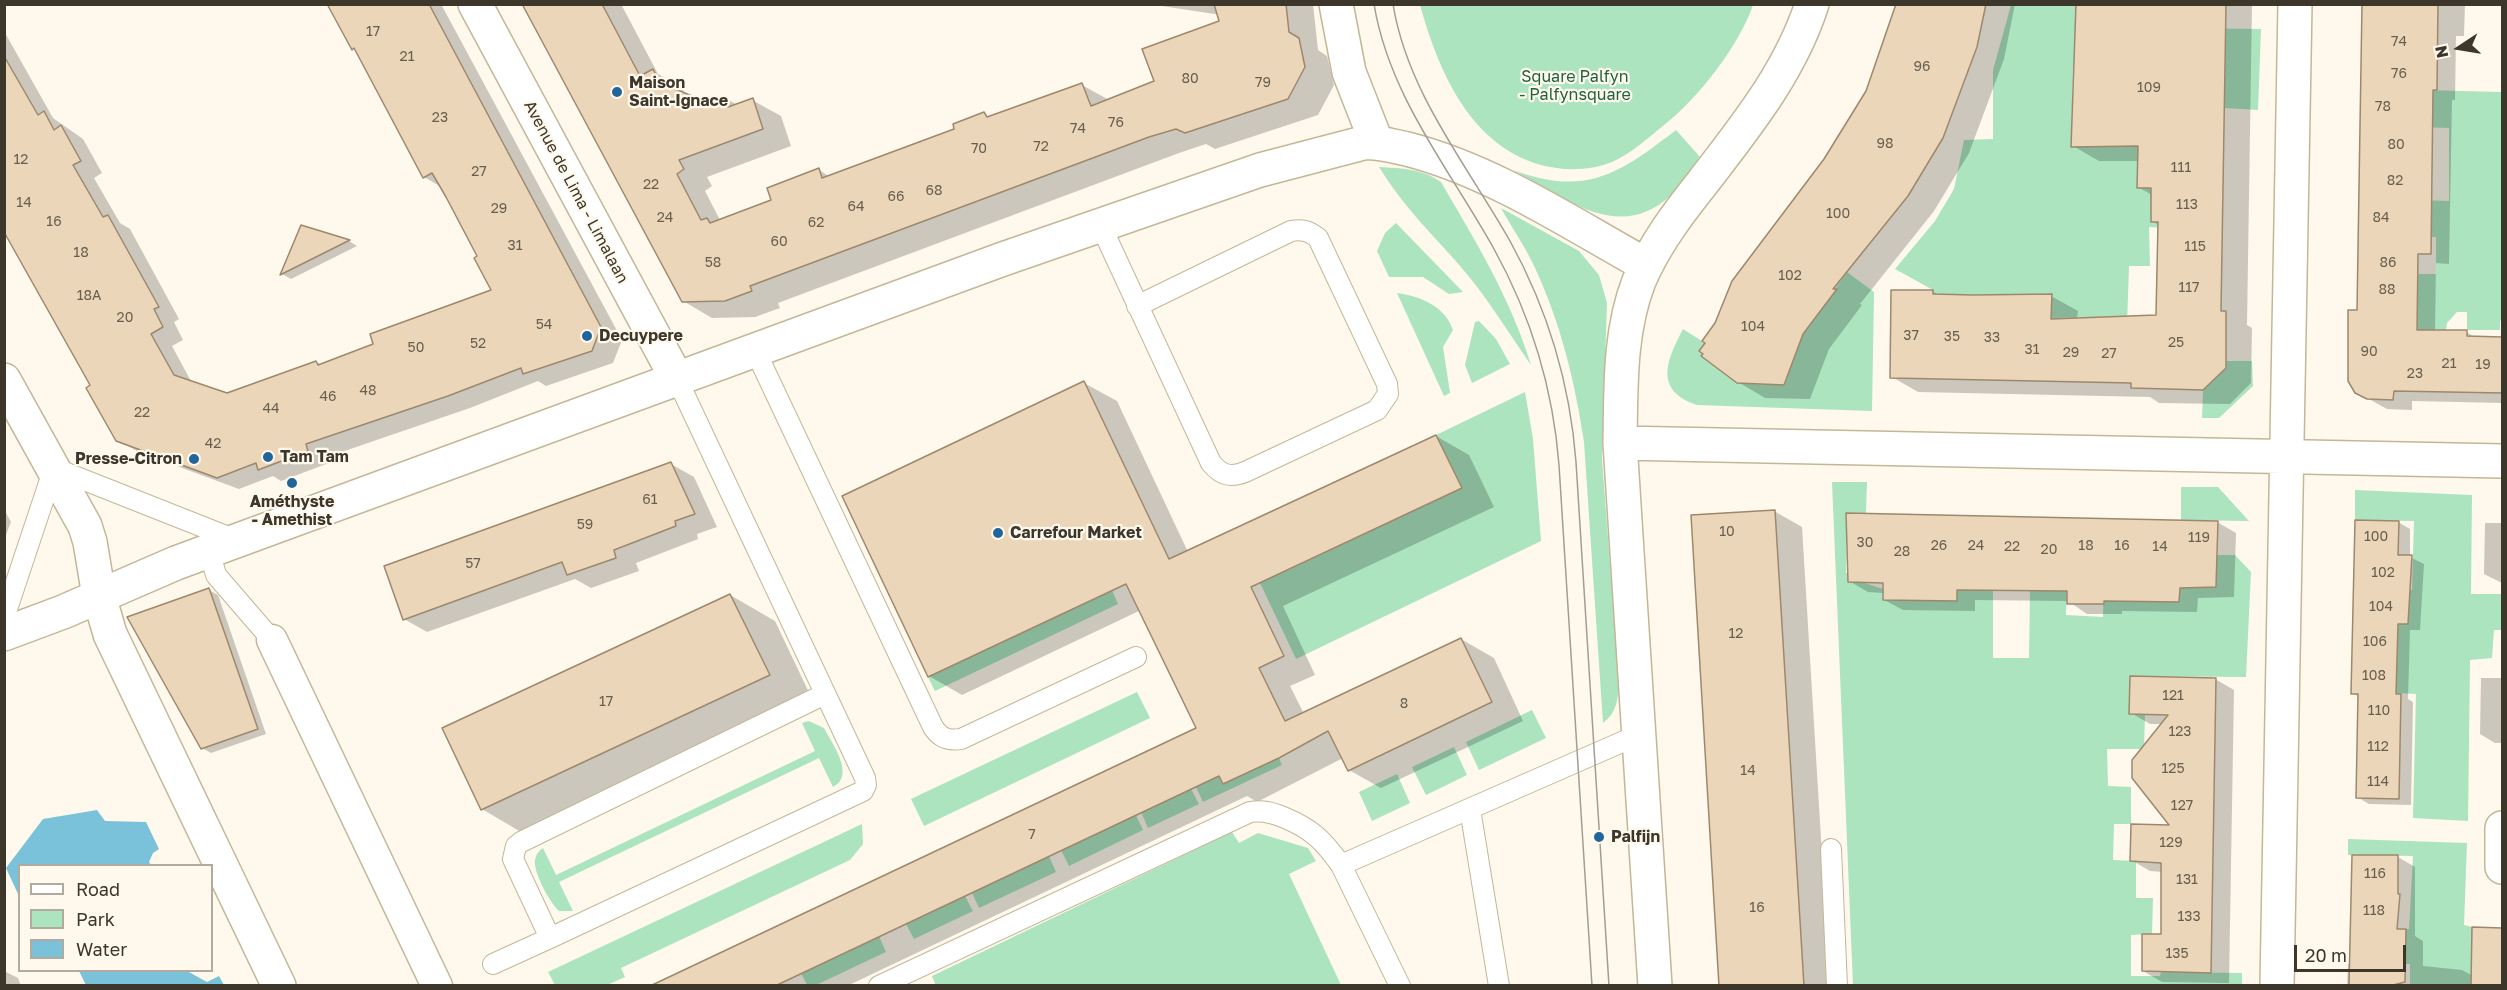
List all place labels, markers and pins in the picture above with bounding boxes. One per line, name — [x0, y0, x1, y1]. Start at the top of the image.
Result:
place label: Maison Saint-Ignace — [629, 73, 728, 111]
marker: Maison Saint-Ignace — [610, 85, 624, 99]
place label: Decuypere — [599, 326, 683, 346]
marker: Decuypere — [580, 329, 594, 343]
place label: Tam Tam — [280, 447, 349, 467]
place label: Presse-Citron — [75, 449, 182, 469]
marker: Tam Tam — [261, 450, 275, 464]
marker: Presse-Citron — [187, 452, 201, 466]
marker: Améthyste - Amethist — [285, 476, 299, 490]
place label: Améthyste - Amethist — [250, 492, 334, 530]
place label: Carrefour Market — [1010, 523, 1142, 543]
marker: Carrefour Market — [991, 526, 1005, 540]
place label: Palfijn — [1611, 827, 1660, 847]
marker: Palfijn — [1592, 830, 1606, 844]

